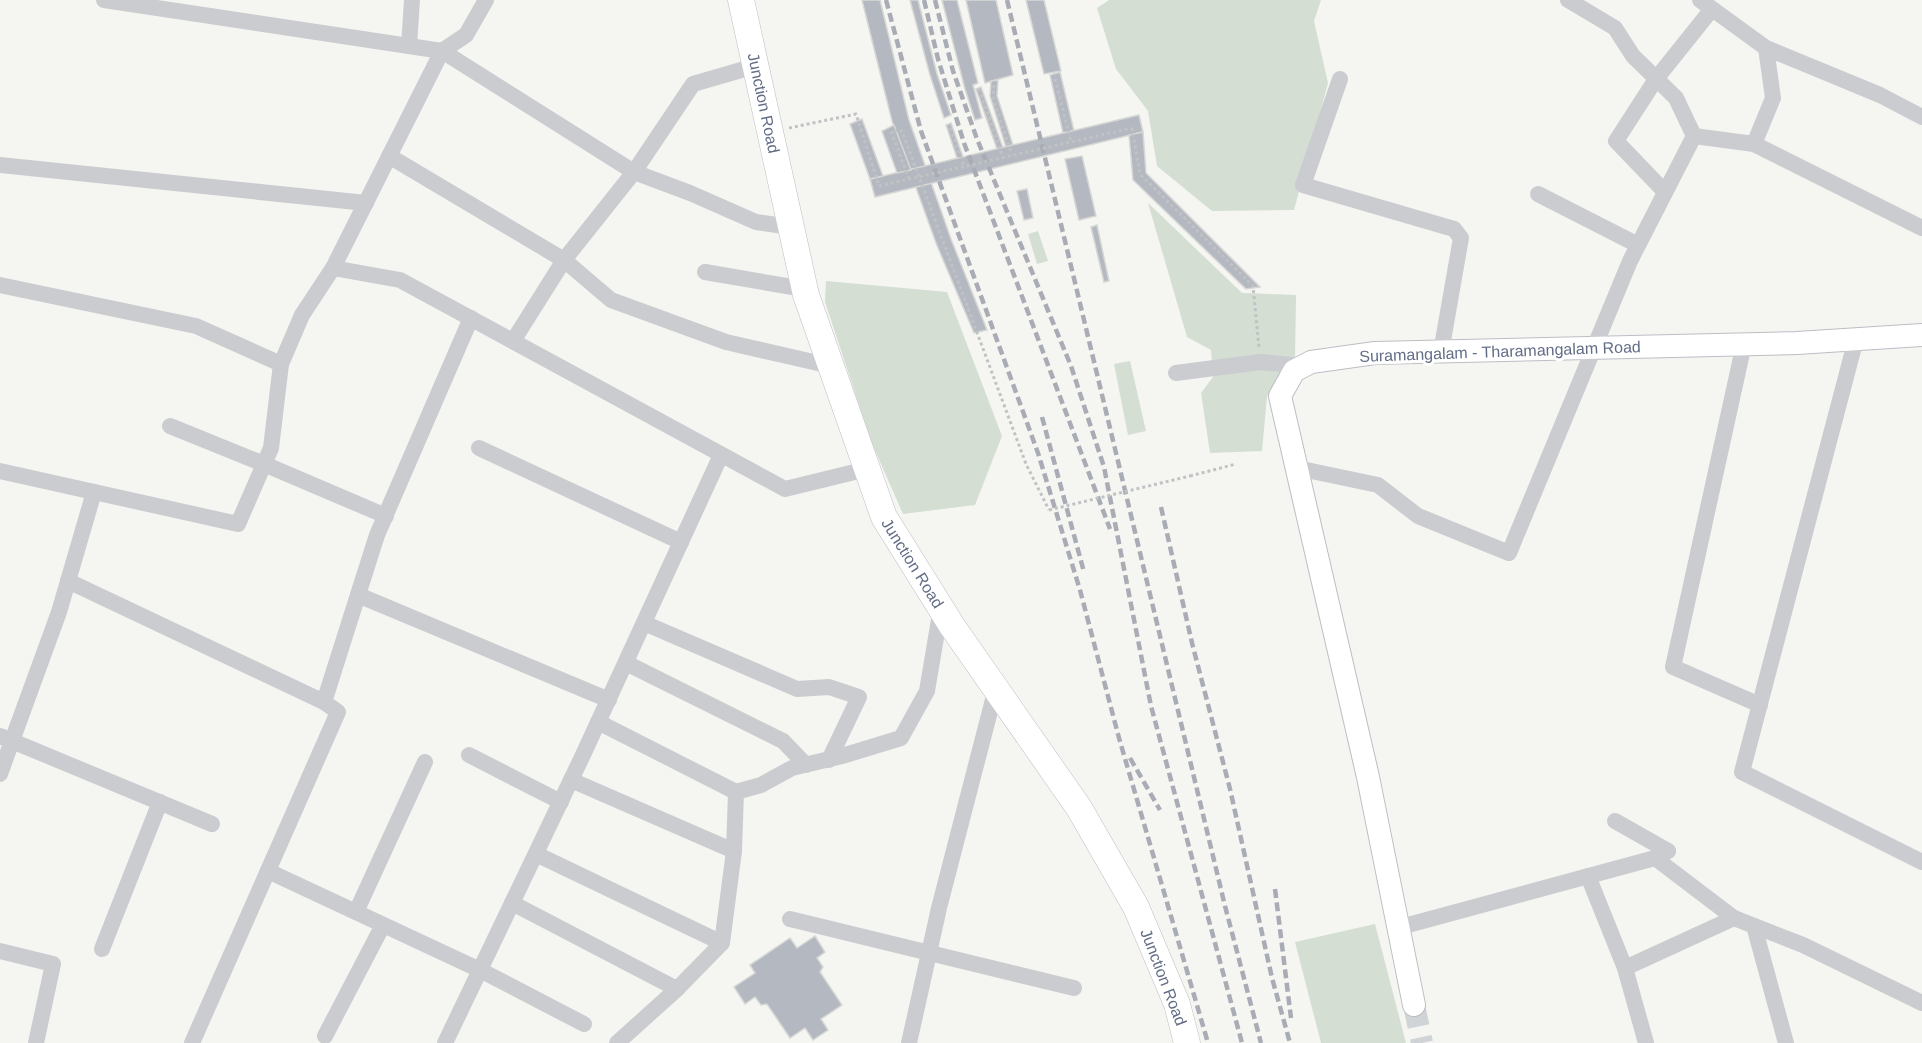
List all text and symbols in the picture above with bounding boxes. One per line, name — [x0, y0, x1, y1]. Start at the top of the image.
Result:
street label: Junction Road — [745, 51, 782, 155]
street label: Suramangalam - Tharamangalam Road — [1359, 338, 1641, 365]
street label: Junction Road — [878, 515, 947, 611]
street label: Junction Road — [1137, 926, 1190, 1028]

